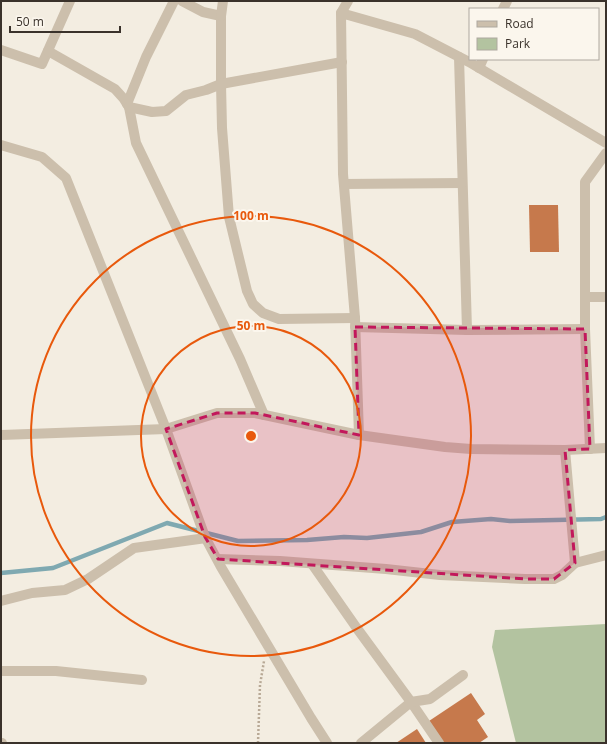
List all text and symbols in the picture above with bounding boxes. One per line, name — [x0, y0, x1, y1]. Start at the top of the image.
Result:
scale bar — [10, 8, 120, 34]
legend — [469, 8, 599, 60]
text: 50 m — [16, 13, 44, 30]
text: Road — [505, 15, 534, 32]
text: Park — [505, 35, 531, 52]
text: 100 m — [233, 207, 269, 224]
text: 50 m — [237, 317, 265, 334]
centre of rings — [244, 429, 258, 443]

